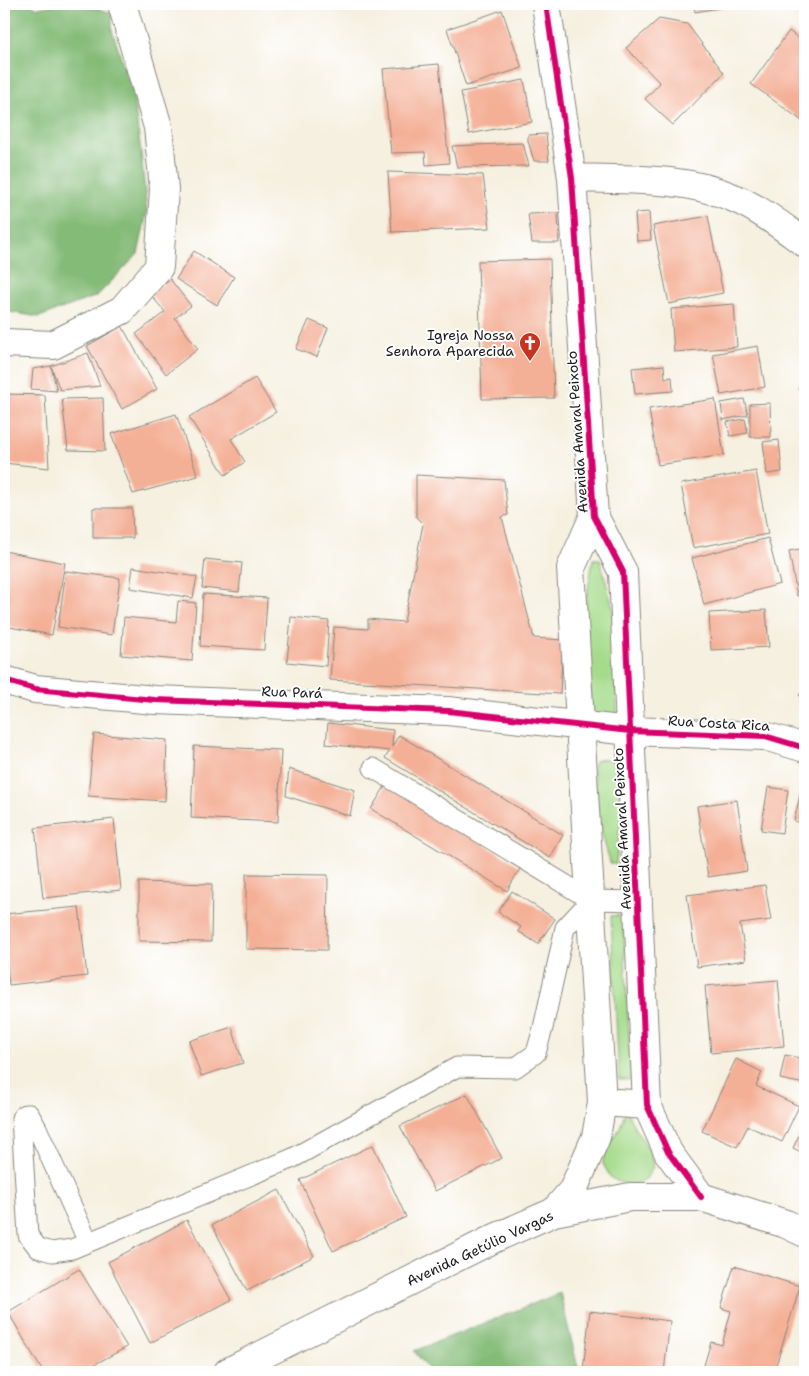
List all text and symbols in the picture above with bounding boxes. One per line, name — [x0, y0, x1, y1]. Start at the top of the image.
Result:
place label: Igreja Nossa Senhora Aparecida — [386, 326, 514, 360]
church icon: Igreja Nossa Senhora Aparecida — [518, 331, 542, 362]
street label: Avenida Amaral Peixoto — [562, 350, 592, 514]
street label: Rua Pará — [261, 682, 323, 702]
street label: Rua Costa Rica — [668, 711, 771, 735]
street label: Avenida Amaral Peixoto — [609, 747, 635, 911]
street label: Avenida Getúlio Vargas — [404, 1206, 556, 1290]

